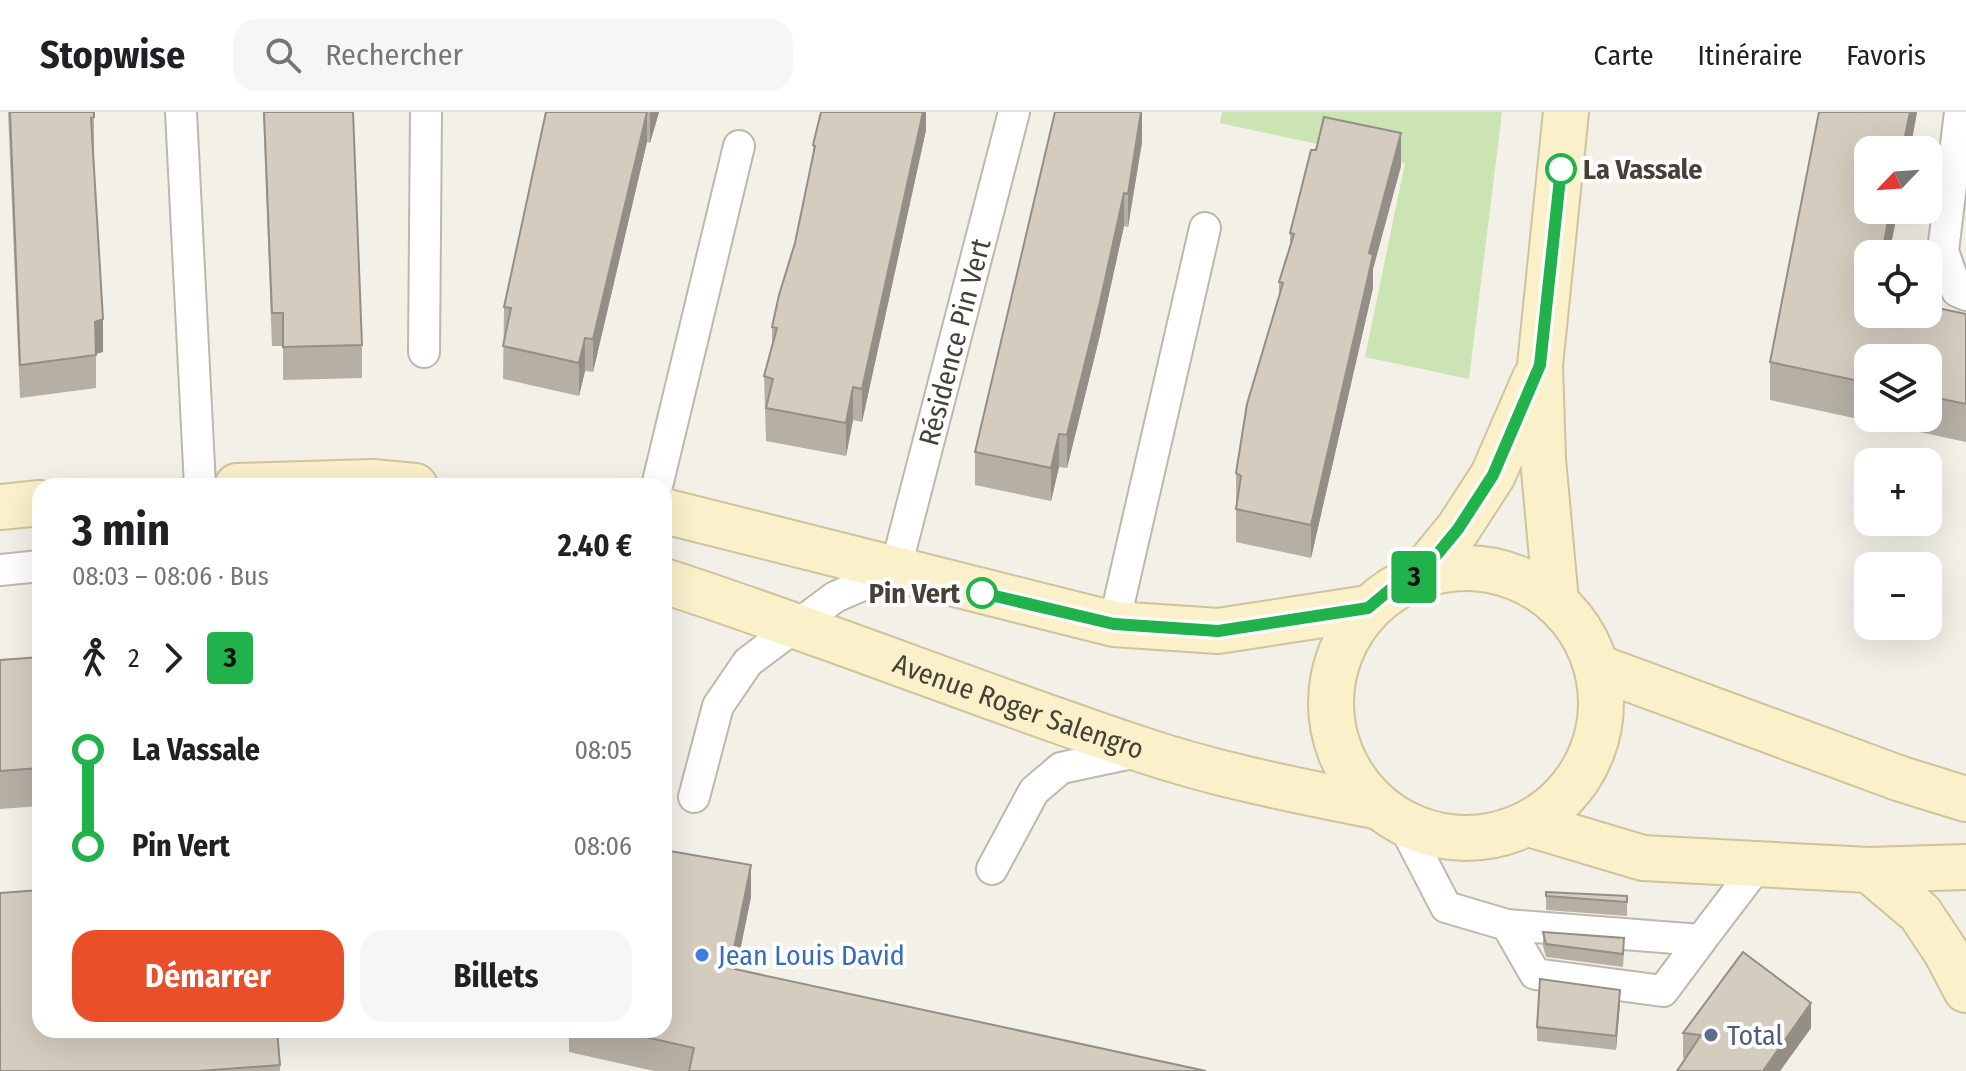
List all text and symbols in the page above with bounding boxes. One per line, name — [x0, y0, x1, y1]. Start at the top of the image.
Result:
search box — [233, 19, 793, 91]
text: Stopwise — [40, 32, 185, 78]
icon: search — [261, 33, 305, 77]
text: Rechercher — [325, 37, 463, 73]
text: Carte — [1594, 39, 1654, 72]
text: Itinéraire — [1698, 39, 1802, 72]
text: Favoris — [1846, 39, 1926, 72]
north arrow — [1854, 136, 1942, 224]
map controls — [1854, 136, 1942, 640]
place label: La Vassale — [1583, 153, 1703, 186]
marker: La Vassale — [1546, 154, 1576, 184]
street label: Résidence Pin Vert — [912, 234, 998, 449]
button: locate — [1854, 240, 1942, 328]
button: layers — [1854, 344, 1942, 432]
button: + — [1854, 448, 1942, 536]
text: 3 min — [72, 504, 170, 557]
text: 2.40 € — [558, 528, 632, 564]
line badge: 3 — [1388, 551, 1440, 603]
button: − — [1854, 552, 1942, 640]
text: 3 — [1407, 560, 1421, 593]
text: 08:03 – 08:06 · Bus — [72, 561, 269, 592]
place label: Pin Vert — [869, 577, 961, 610]
marker: Pin Vert — [967, 578, 997, 608]
icon: walk — [72, 636, 116, 680]
icon: forward — [151, 636, 195, 680]
text: 3 — [223, 641, 237, 674]
text: 2 — [128, 643, 139, 674]
street label: Avenue Roger Salengro — [889, 647, 1148, 766]
text: La Vassale — [132, 732, 260, 768]
text: 08:05 — [574, 735, 632, 766]
text: Pin Vert — [132, 828, 230, 864]
text: 08:06 — [573, 831, 632, 862]
button: Démarrer — [72, 930, 344, 1022]
button: Billets — [360, 930, 632, 1022]
place label: Jean Louis David — [718, 939, 905, 972]
marker: Jean Louis David — [693, 946, 711, 964]
place label: Total — [1727, 1019, 1783, 1052]
marker: Total — [1702, 1026, 1720, 1044]

